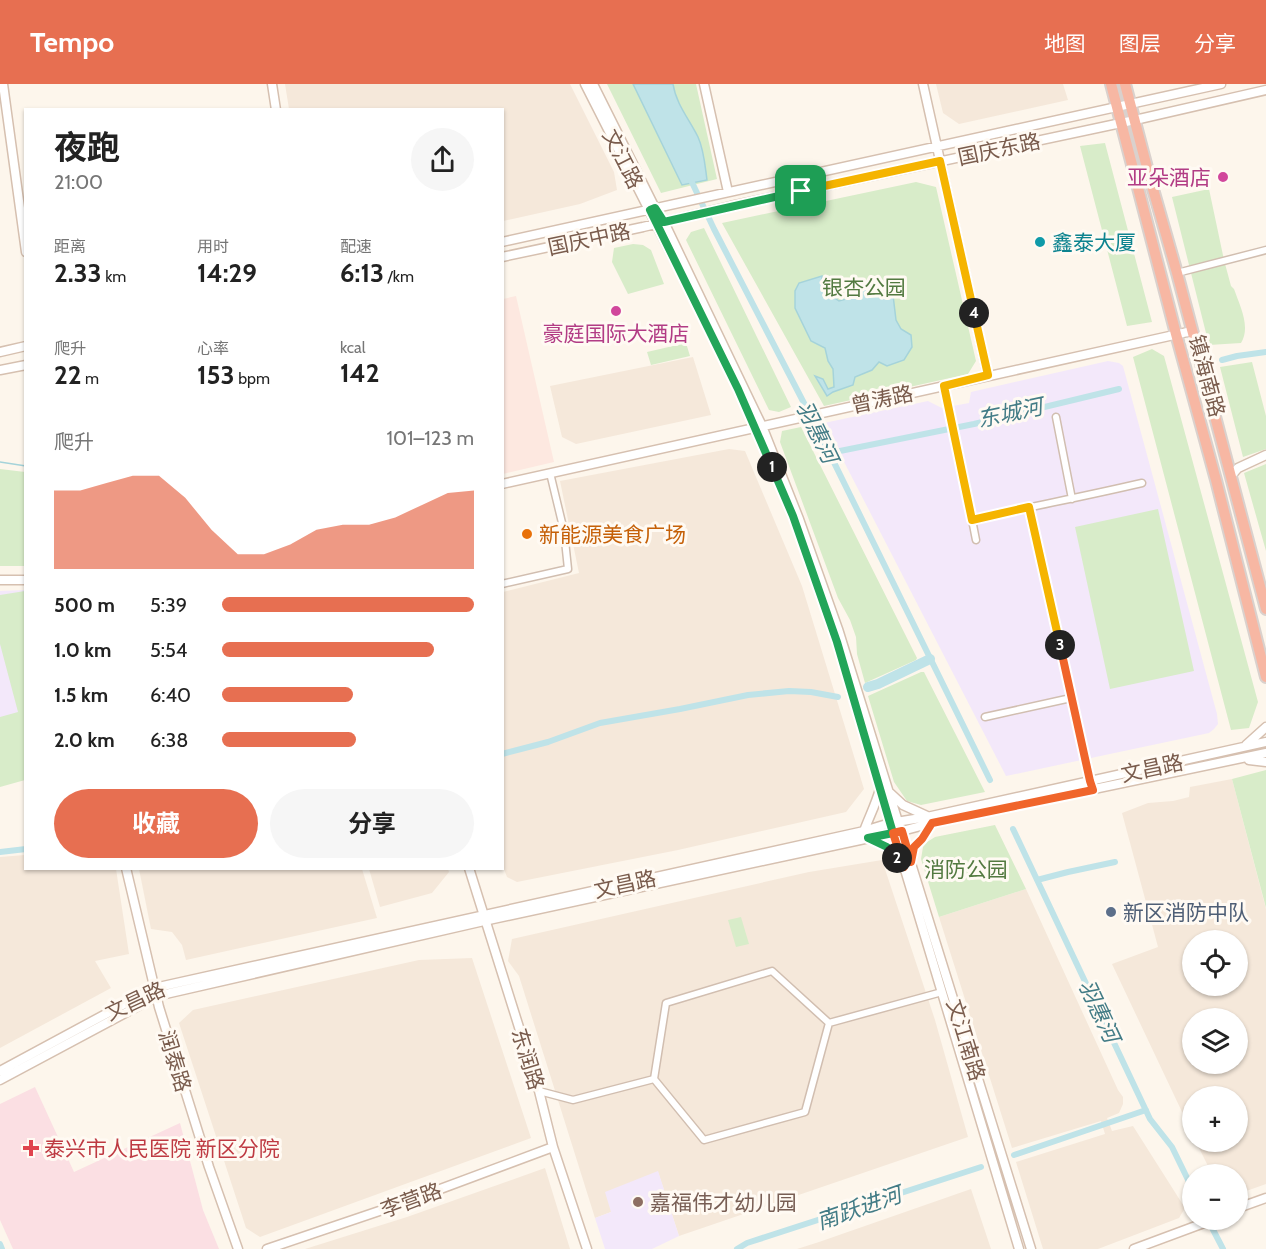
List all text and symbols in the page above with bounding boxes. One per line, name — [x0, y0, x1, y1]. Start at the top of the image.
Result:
text: Tempo — [30, 25, 114, 59]
text: 地图 — [1044, 31, 1086, 56]
text: 图层 — [1119, 31, 1161, 56]
text: 分享 — [1194, 31, 1236, 56]
street label: 文江路 — [598, 125, 648, 193]
text: 夜跑 — [54, 127, 120, 167]
button: share — [411, 128, 474, 191]
street label: 国庆东路 — [955, 128, 1043, 170]
pin — [775, 165, 826, 216]
place label: 亚朵酒店 — [1127, 165, 1211, 190]
text: 21:00 — [54, 170, 103, 194]
marker: 亚朵酒店 — [1216, 170, 1230, 184]
icon: arrive — [784, 174, 817, 207]
street label: 国庆中路 — [545, 218, 633, 260]
place label: 鑫泰大厦 — [1052, 230, 1136, 255]
marker: 鑫泰大厦 — [1033, 235, 1047, 249]
text: 距离 — [54, 237, 86, 256]
text: 用时 — [197, 237, 229, 256]
text: 配速 — [340, 237, 372, 256]
text: 2.33 — [54, 257, 102, 289]
text: 14:29 — [197, 257, 257, 289]
text: 6:13 — [340, 257, 384, 289]
text: km — [102, 267, 126, 286]
text: /km — [384, 267, 414, 286]
park label: 银杏公园 — [822, 275, 906, 300]
pin: 4 — [959, 298, 989, 328]
text: 4 — [969, 303, 979, 322]
marker: 豪庭国际大酒店 — [609, 304, 623, 318]
place label: 豪庭国际大酒店 — [543, 321, 690, 346]
street label: 镇海南路 — [1184, 332, 1230, 420]
text: kcal — [340, 338, 366, 357]
text: 爬升 — [54, 339, 86, 358]
text: 心率 — [197, 339, 229, 358]
text: 142 — [340, 357, 380, 389]
text: 22 — [54, 359, 82, 391]
text: 153 — [197, 359, 235, 391]
text: m — [82, 369, 99, 388]
text: bpm — [235, 369, 270, 388]
street label: 曾涛路 — [849, 380, 915, 418]
water label: 东城河 — [975, 392, 1049, 433]
water label: 羽惠河 — [790, 396, 845, 471]
text: 101–123 m — [387, 426, 474, 450]
text: 爬升 — [54, 430, 94, 454]
pin: 1 — [757, 452, 787, 482]
text: 1 — [769, 457, 775, 476]
place label: 新能源美食广场 — [539, 522, 686, 547]
marker: 新能源美食广场 — [520, 527, 534, 541]
text: 500 m — [54, 593, 115, 617]
text: 5:39 — [150, 593, 187, 617]
pin: 3 — [1045, 630, 1075, 660]
text: 3 — [1056, 635, 1064, 654]
text: 1.0 km — [54, 638, 111, 662]
text: 5:54 — [150, 638, 187, 662]
text: 1.5 km — [54, 683, 108, 707]
text: 6:40 — [150, 683, 191, 707]
text: 2.0 km — [54, 728, 115, 752]
text: 6:38 — [150, 728, 188, 752]
street label: 文昌路 — [1119, 749, 1185, 787]
button: 收藏 — [54, 789, 258, 858]
button: 分享 — [270, 789, 474, 858]
pin: 2 — [882, 843, 912, 873]
text: 2 — [893, 848, 901, 867]
park label: 消防公园 — [924, 857, 1008, 882]
street label: 文昌路 — [592, 865, 658, 903]
place label: 新区消防中队 — [1123, 900, 1249, 925]
marker: 新区消防中队 — [1104, 905, 1118, 919]
map controls — [1182, 930, 1248, 1230]
button: locate — [1182, 930, 1248, 996]
water label: 羽惠河 — [1073, 975, 1127, 1050]
street label: 文昌路 — [101, 976, 169, 1026]
street label: 文江南路 — [942, 996, 990, 1084]
button: layers — [1182, 1008, 1248, 1074]
street label: 东润路 — [507, 1025, 549, 1093]
street label: 润泰路 — [154, 1027, 196, 1095]
button: + — [1182, 1086, 1248, 1152]
place label: 泰兴市人民医院 新区分院 — [44, 1136, 280, 1161]
marker: 泰兴市人民医院 新区分院 — [22, 1139, 40, 1157]
button: − — [1182, 1164, 1248, 1230]
street label: 李营路 — [377, 1177, 445, 1223]
water label: 南跃进河 — [813, 1180, 909, 1235]
place label: 嘉福伟才幼儿园 — [650, 1190, 797, 1215]
marker: 嘉福伟才幼儿园 — [631, 1195, 645, 1209]

